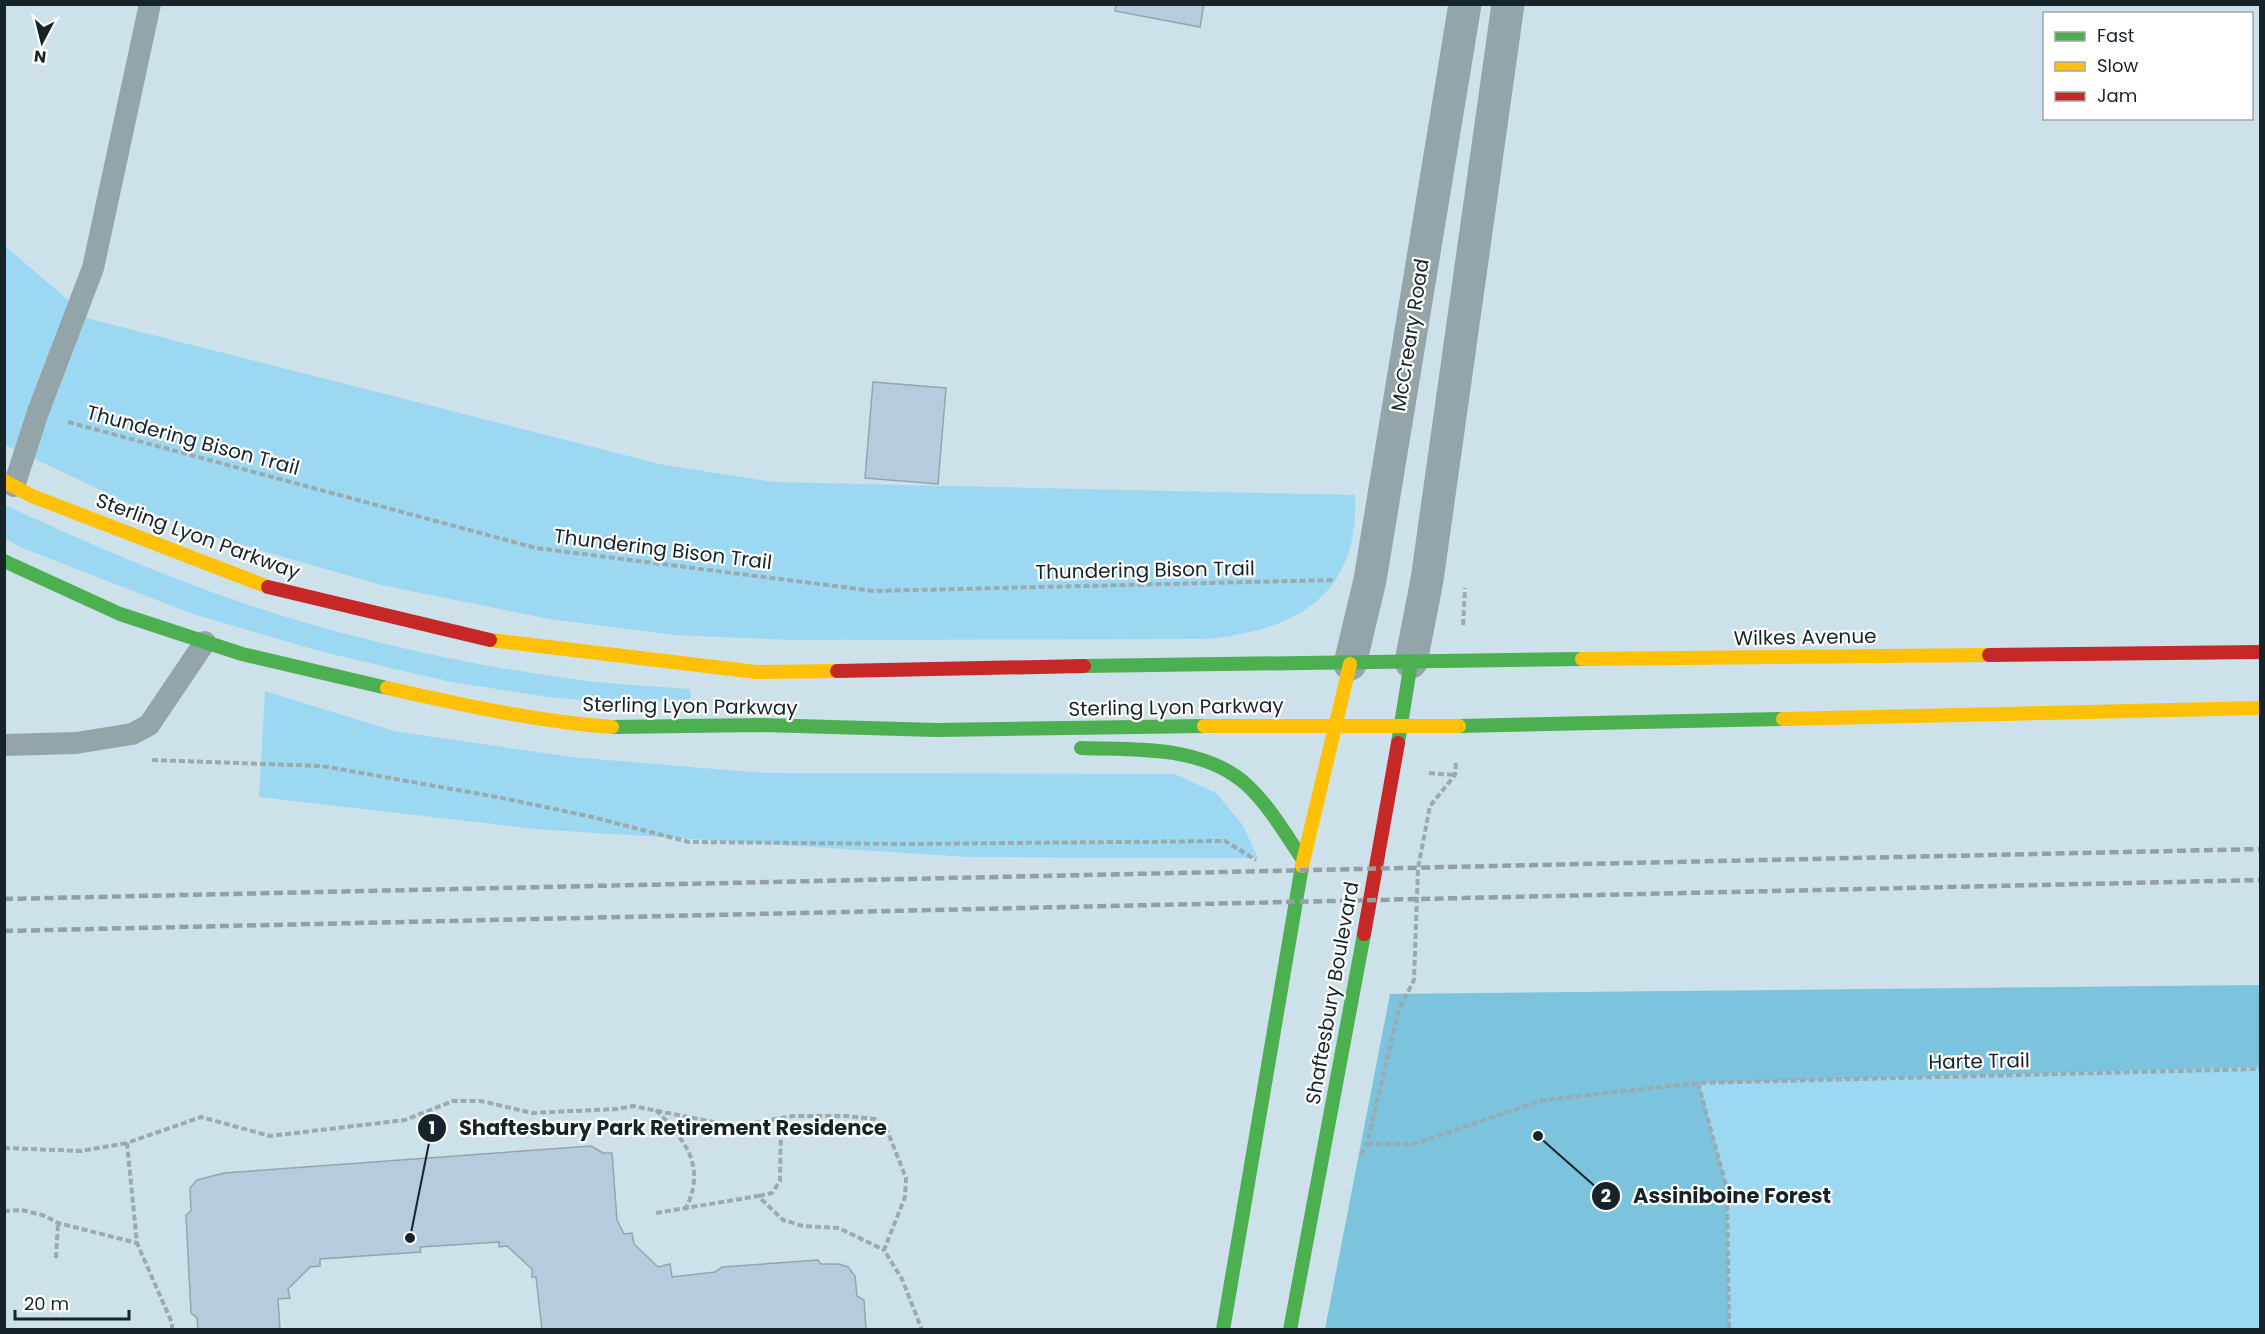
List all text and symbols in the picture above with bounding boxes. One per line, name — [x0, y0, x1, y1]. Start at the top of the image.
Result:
north arrow — [12, 12, 72, 72]
legend — [2043, 12, 2253, 120]
text: Fast — [2097, 23, 2134, 48]
text: N — [33, 44, 48, 69]
text: Slow — [2097, 53, 2139, 78]
text: Jam — [2097, 83, 2137, 108]
street label: McCreary Road — [1384, 257, 1436, 413]
street label: Thundering Bison Trail — [83, 398, 303, 482]
street label: Sterling Lyon Parkway — [92, 486, 304, 586]
street label: Thundering Bison Trail — [552, 522, 774, 576]
street label: Thundering Bison Trail — [1035, 554, 1255, 586]
street label: Wilkes Avenue — [1733, 622, 1877, 652]
street label: Sterling Lyon Parkway — [582, 690, 798, 722]
street label: Sterling Lyon Parkway — [1068, 691, 1284, 723]
street label: Shaftesbury Boulevard — [1299, 879, 1365, 1107]
street label: Harte Trail — [1928, 1046, 2030, 1076]
callout: Shaftesbury Park Retirement Residence — [417, 1108, 899, 1147]
text: Shaftesbury Park Retirement Residence — [459, 1113, 887, 1142]
text: 1 — [429, 1115, 435, 1140]
callout: Assiniboine Forest — [1591, 1176, 1843, 1215]
text: Assiniboine Forest — [1633, 1181, 1831, 1210]
text: 2 — [1601, 1183, 1611, 1208]
scale bar — [15, 1283, 129, 1321]
text: 20 m — [24, 1291, 69, 1316]

